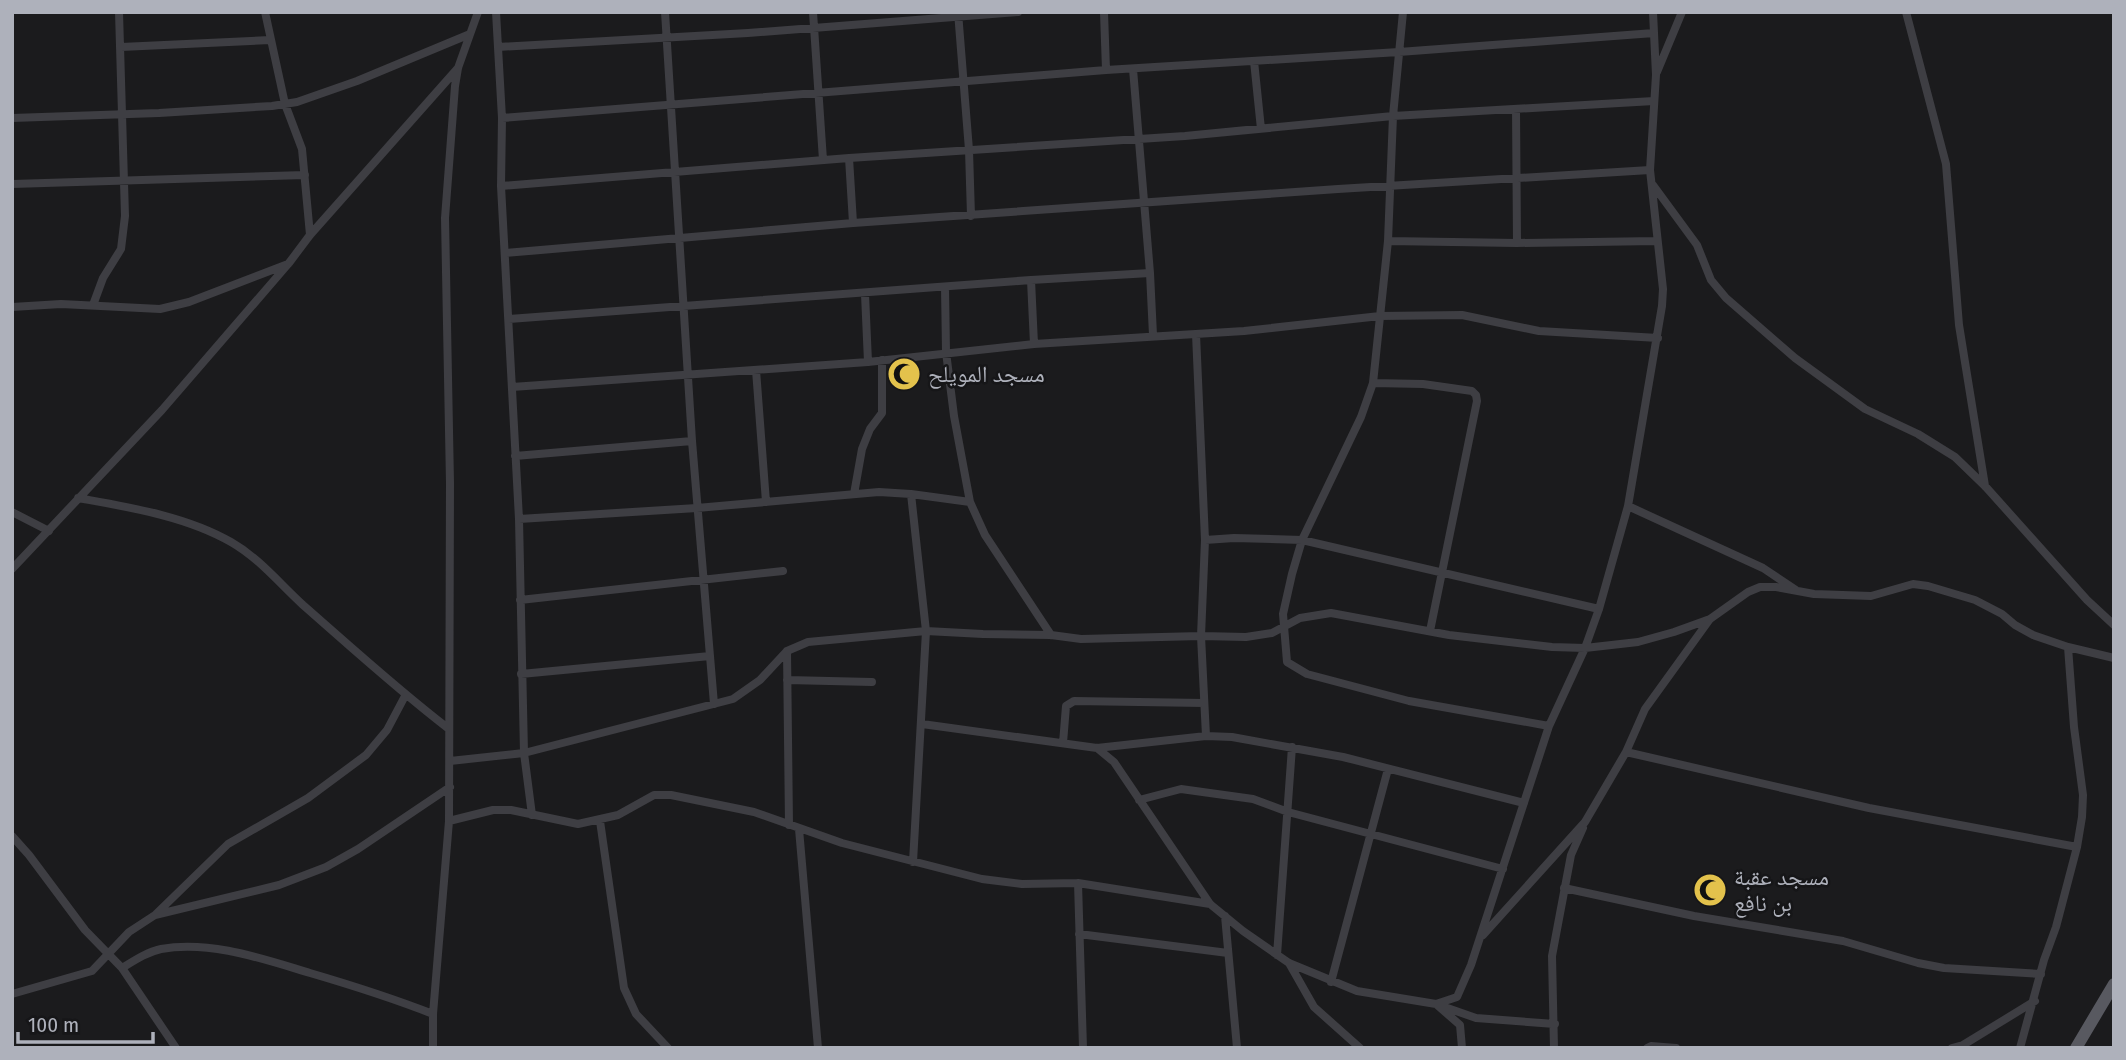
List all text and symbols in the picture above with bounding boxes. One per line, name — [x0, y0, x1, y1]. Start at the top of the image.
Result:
mosque icon: مسجد المويلح — [885, 355, 923, 393]
place label: مسجد المويلح — [928, 360, 1045, 389]
place label: مسجد عقبة بن نافع — [1734, 863, 1829, 918]
mosque icon: مسجد عقبة بن نافع — [1691, 871, 1729, 909]
scale bar — [18, 1000, 152, 1044]
text: 100 m — [28, 1012, 79, 1038]

